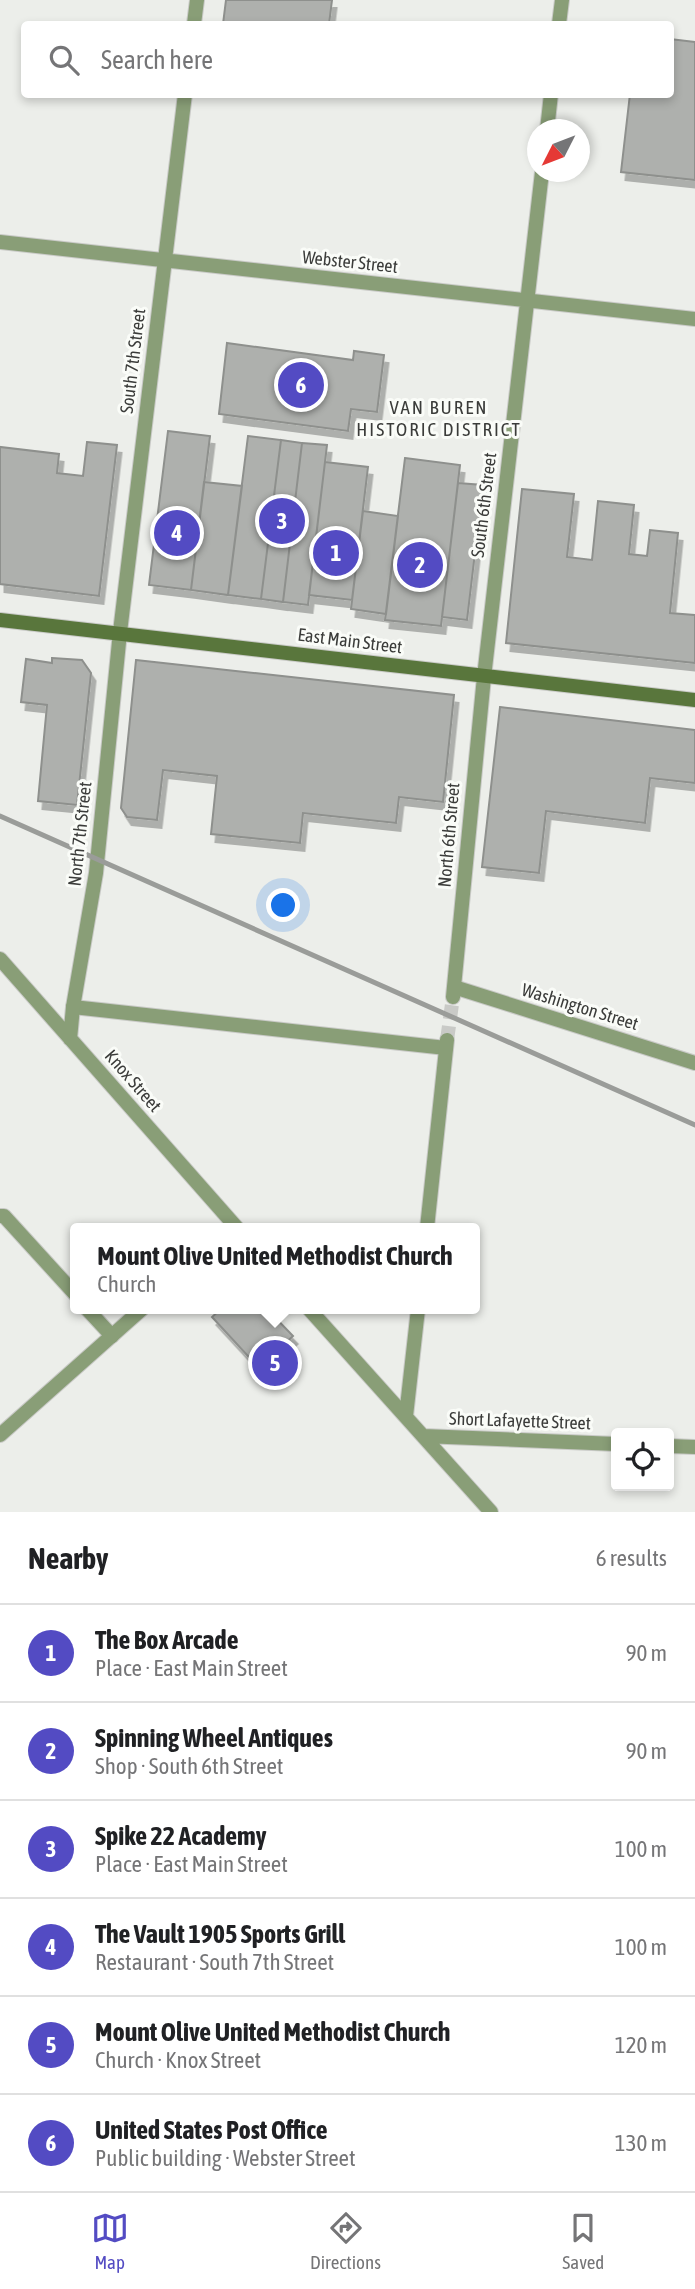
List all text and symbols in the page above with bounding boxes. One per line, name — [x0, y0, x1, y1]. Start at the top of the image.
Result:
search box — [21, 21, 674, 98]
icon: search — [45, 41, 83, 79]
text: Search here — [101, 45, 213, 75]
north arrow — [527, 119, 590, 182]
street label: Webster Street — [301, 246, 399, 277]
street label: South 7th Street — [116, 307, 149, 415]
pin: 6 — [278, 359, 324, 411]
district label: VAN BUREN HISTORIC DISTRICT — [356, 396, 522, 440]
street label: South 6th Street — [467, 451, 500, 559]
pin: 3 — [259, 495, 305, 547]
pin: 4 — [154, 507, 200, 559]
pin: 1 — [313, 527, 359, 579]
pin: 2 — [397, 539, 443, 591]
street label: East Main Street — [297, 624, 404, 657]
street label: North 7th Street — [64, 781, 95, 887]
street label: North 6th Street — [433, 782, 464, 888]
your location — [266, 888, 300, 922]
street label: Washington Street — [519, 979, 641, 1034]
street label: Knox Street — [101, 1045, 166, 1116]
popup — [70, 1223, 480, 1314]
text: Mount Olive United Methodist Church — [97, 1241, 453, 1271]
text: Church — [97, 1271, 156, 1297]
pin: 5 — [252, 1337, 298, 1389]
street label: Short Lafayette Street — [449, 1408, 591, 1433]
map controls — [611, 1428, 674, 1491]
button: locate — [611, 1428, 674, 1491]
text: Nearby — [28, 1541, 108, 1575]
text: 6 results — [596, 1545, 667, 1571]
text: The Box Arcade — [95, 1625, 238, 1655]
text: 1 — [46, 1640, 56, 1666]
text: 90 m — [626, 1640, 667, 1666]
text: Place · East Main Street — [95, 1655, 288, 1681]
text: Spinning Wheel Antiques — [95, 1723, 333, 1753]
text: 2 — [46, 1738, 56, 1764]
text: 90 m — [626, 1738, 667, 1764]
text: Shop · South 6th Street — [95, 1753, 283, 1779]
text: Spike 22 Academy — [95, 1821, 267, 1851]
text: 3 — [46, 1836, 56, 1862]
text: 100 m — [615, 1836, 667, 1862]
text: Place · East Main Street — [95, 1851, 288, 1877]
text: The Vault 1905 Sports Grill — [95, 1919, 345, 1949]
text: 4 — [46, 1934, 56, 1960]
text: 100 m — [615, 1934, 667, 1960]
text: Restaurant · South 7th Street — [95, 1949, 334, 1975]
text: Mount Olive United Methodist Church — [95, 2017, 450, 2047]
text: 5 — [46, 2032, 56, 2058]
text: 120 m — [615, 2032, 667, 2058]
text: Church · Knox Street — [95, 2047, 261, 2073]
text: United States Post Office — [95, 2115, 328, 2145]
text: 6 — [46, 2130, 56, 2156]
text: 130 m — [615, 2130, 667, 2156]
text: Public building · Webster Street — [95, 2145, 356, 2171]
tab: Map — [91, 2209, 129, 2273]
tab: Directions — [310, 2209, 381, 2273]
tab: Saved — [562, 2209, 604, 2273]

